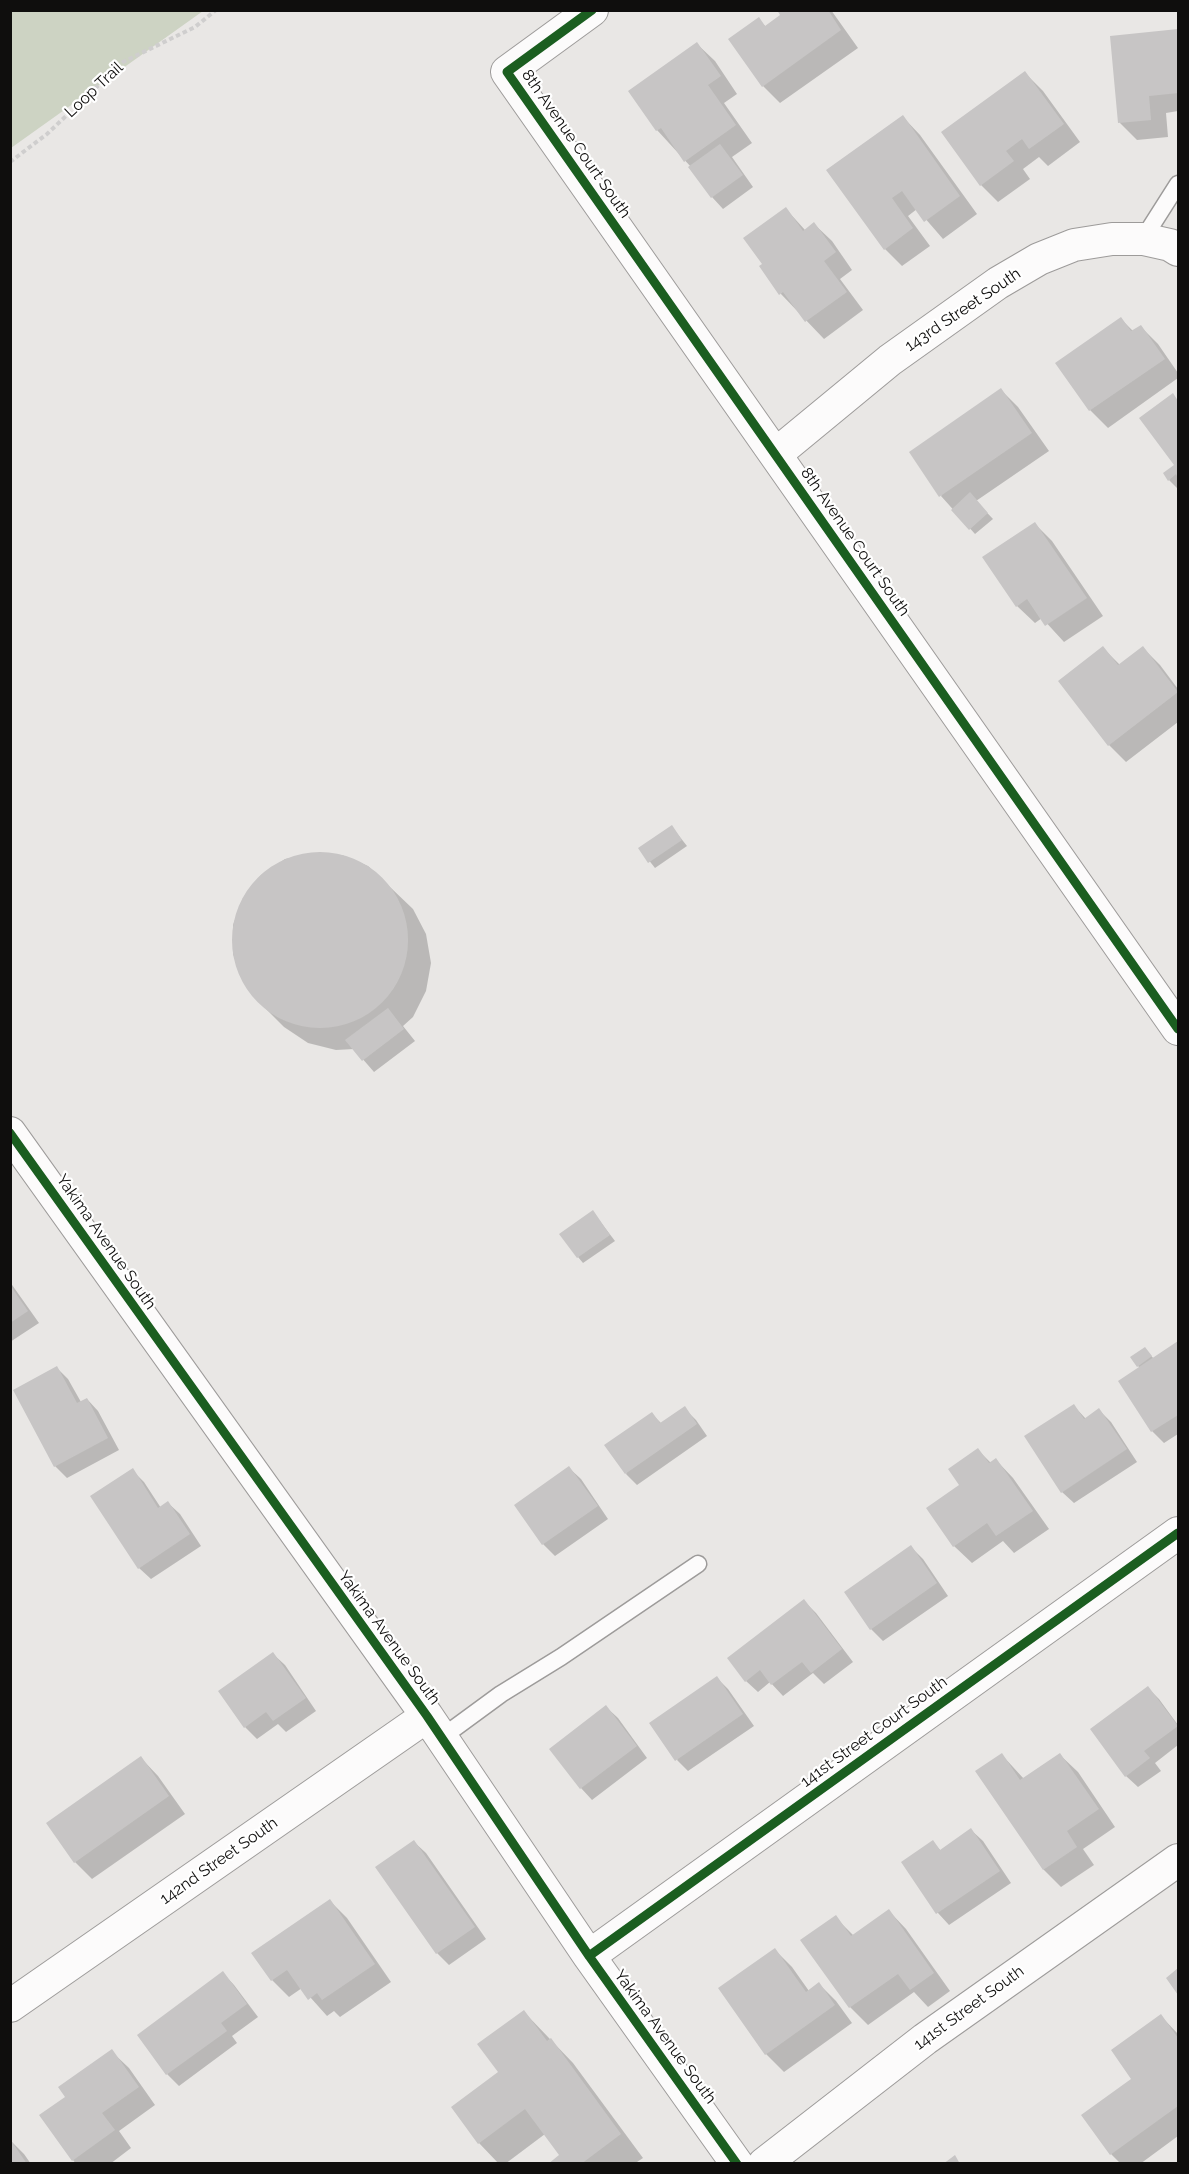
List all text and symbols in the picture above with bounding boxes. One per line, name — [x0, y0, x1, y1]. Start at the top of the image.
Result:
street label: Loop Trail — [61, 58, 127, 122]
street label: 8th Avenue Court South — [517, 66, 635, 222]
street label: 143rd Street South — [902, 264, 1024, 356]
street label: 8th Avenue Court South — [796, 464, 914, 620]
street label: Yakima Avenue South — [52, 1171, 160, 1313]
street label: Yakima Avenue South — [334, 1567, 444, 1709]
street label: 141st Street Court South — [797, 1672, 951, 1792]
street label: 142nd Street South — [157, 1813, 281, 1909]
street label: 141st Street South — [910, 1962, 1028, 2054]
street label: Yakima Avenue South — [610, 1966, 720, 2108]

